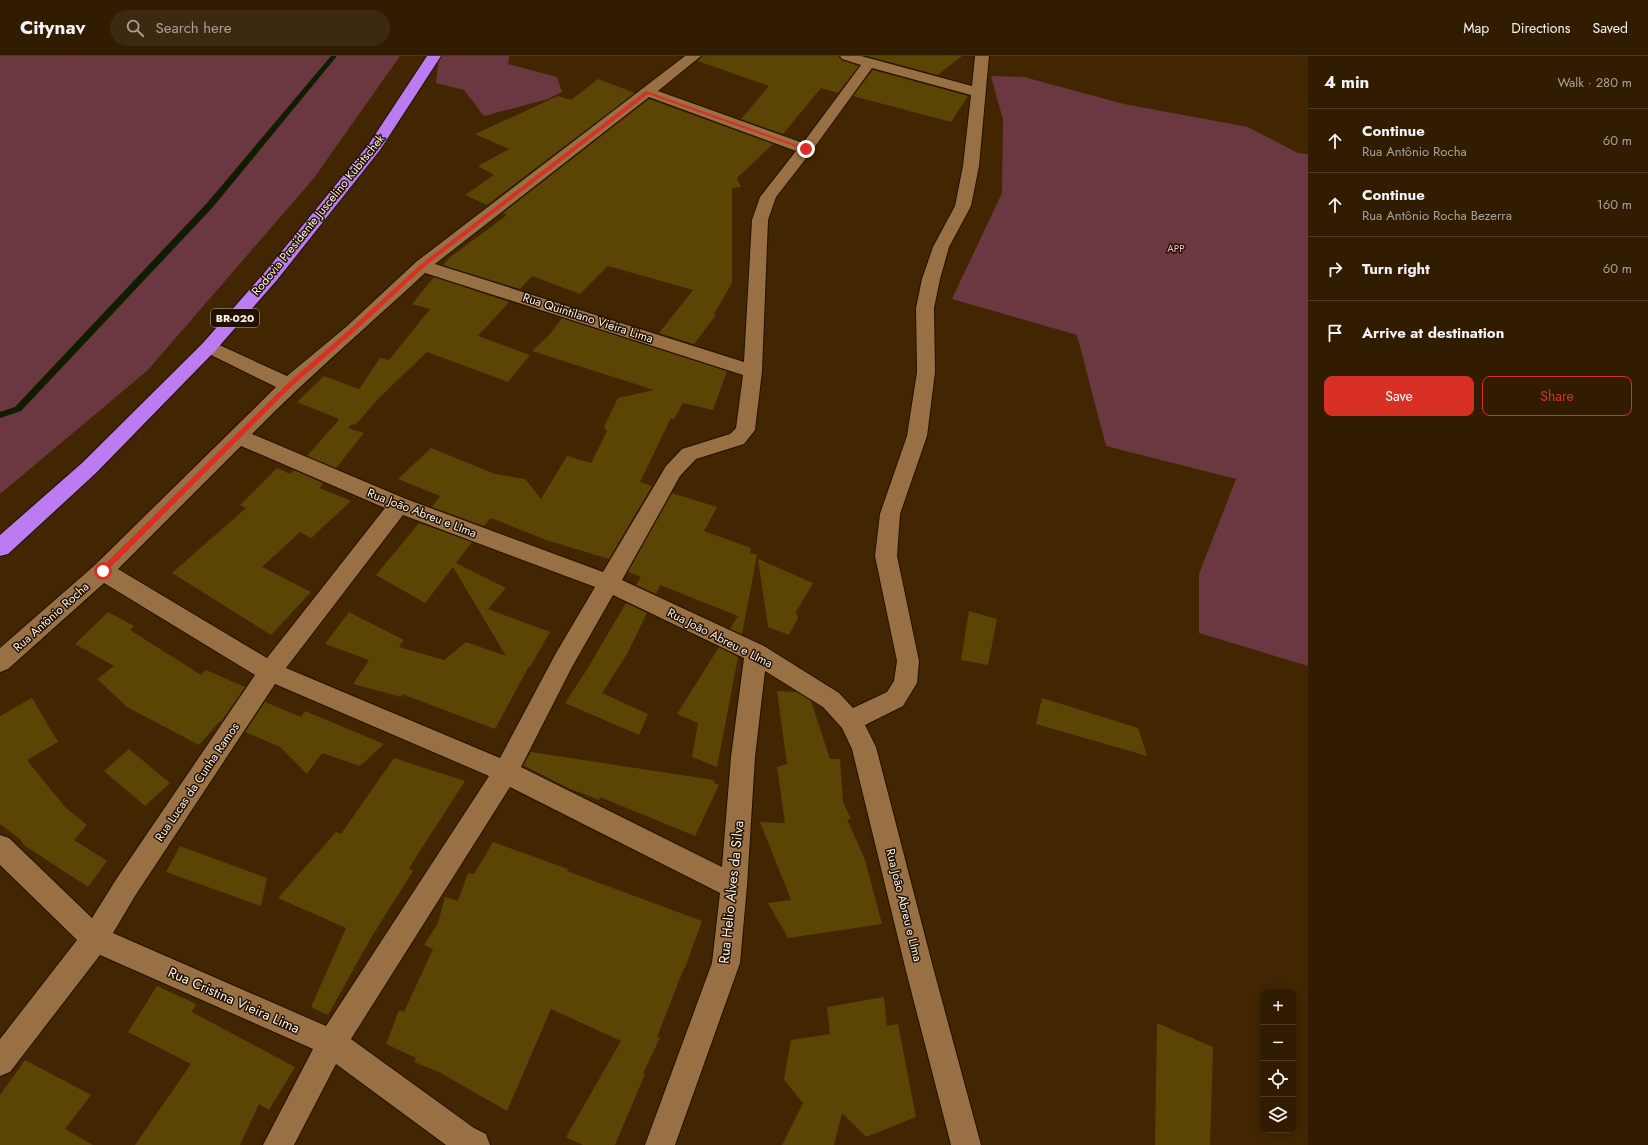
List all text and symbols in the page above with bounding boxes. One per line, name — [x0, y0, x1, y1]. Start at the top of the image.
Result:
search box — [110, 10, 390, 46]
text: Citynav — [20, 14, 86, 41]
icon: search — [124, 17, 146, 39]
text: Search here — [156, 17, 231, 39]
text: Map — [1463, 18, 1489, 38]
text: Directions — [1511, 18, 1571, 38]
text: Saved — [1593, 18, 1628, 38]
text: 4 min — [1324, 70, 1369, 94]
text: Walk · 280 m — [1557, 73, 1632, 92]
text: Continue — [1362, 120, 1425, 142]
street label: Rodovia Presidente Juscelino Kubitschek — [247, 130, 389, 299]
icon: ahead — [1324, 130, 1346, 152]
text: 60 m — [1603, 131, 1632, 150]
route end — [797, 140, 815, 158]
text: Rua Antônio Rocha — [1362, 142, 1467, 161]
text: Continue — [1362, 184, 1425, 206]
icon: ahead — [1324, 194, 1346, 216]
text: 160 m — [1597, 195, 1632, 214]
text: Rua Antônio Rocha Bezerra — [1362, 206, 1512, 225]
park label: APP — [1167, 241, 1185, 256]
icon: right — [1324, 258, 1346, 280]
text: Turn right — [1362, 258, 1430, 280]
text: 60 m — [1603, 259, 1632, 278]
street label: Rua Quintilano Vieira Lima — [521, 288, 656, 348]
road number: BR-020 — [211, 309, 259, 327]
icon: arrive — [1324, 322, 1346, 344]
text: Arrive at destination — [1362, 322, 1504, 344]
button: Save — [1324, 376, 1474, 416]
button: Share — [1482, 376, 1632, 416]
street label: Rua João Abreu e LIma — [365, 484, 480, 542]
route start — [94, 562, 112, 580]
street label: Rua Antônio Rocha — [9, 578, 93, 656]
street label: Rua João Abreu e LIma — [664, 604, 776, 672]
street label: Rua Lucas da Cunha Ramos — [150, 719, 244, 845]
street label: Rua Helio Alves da Silva — [714, 819, 748, 965]
street label: Rua João Abreu e LIma — [881, 847, 927, 964]
street label: Rua Cristina Vieira Lima — [165, 962, 303, 1038]
map controls — [1260, 989, 1296, 1133]
button: + — [1260, 989, 1296, 1025]
button: − — [1260, 1025, 1296, 1061]
button: locate — [1260, 1061, 1296, 1097]
button: layers — [1260, 1097, 1296, 1133]

